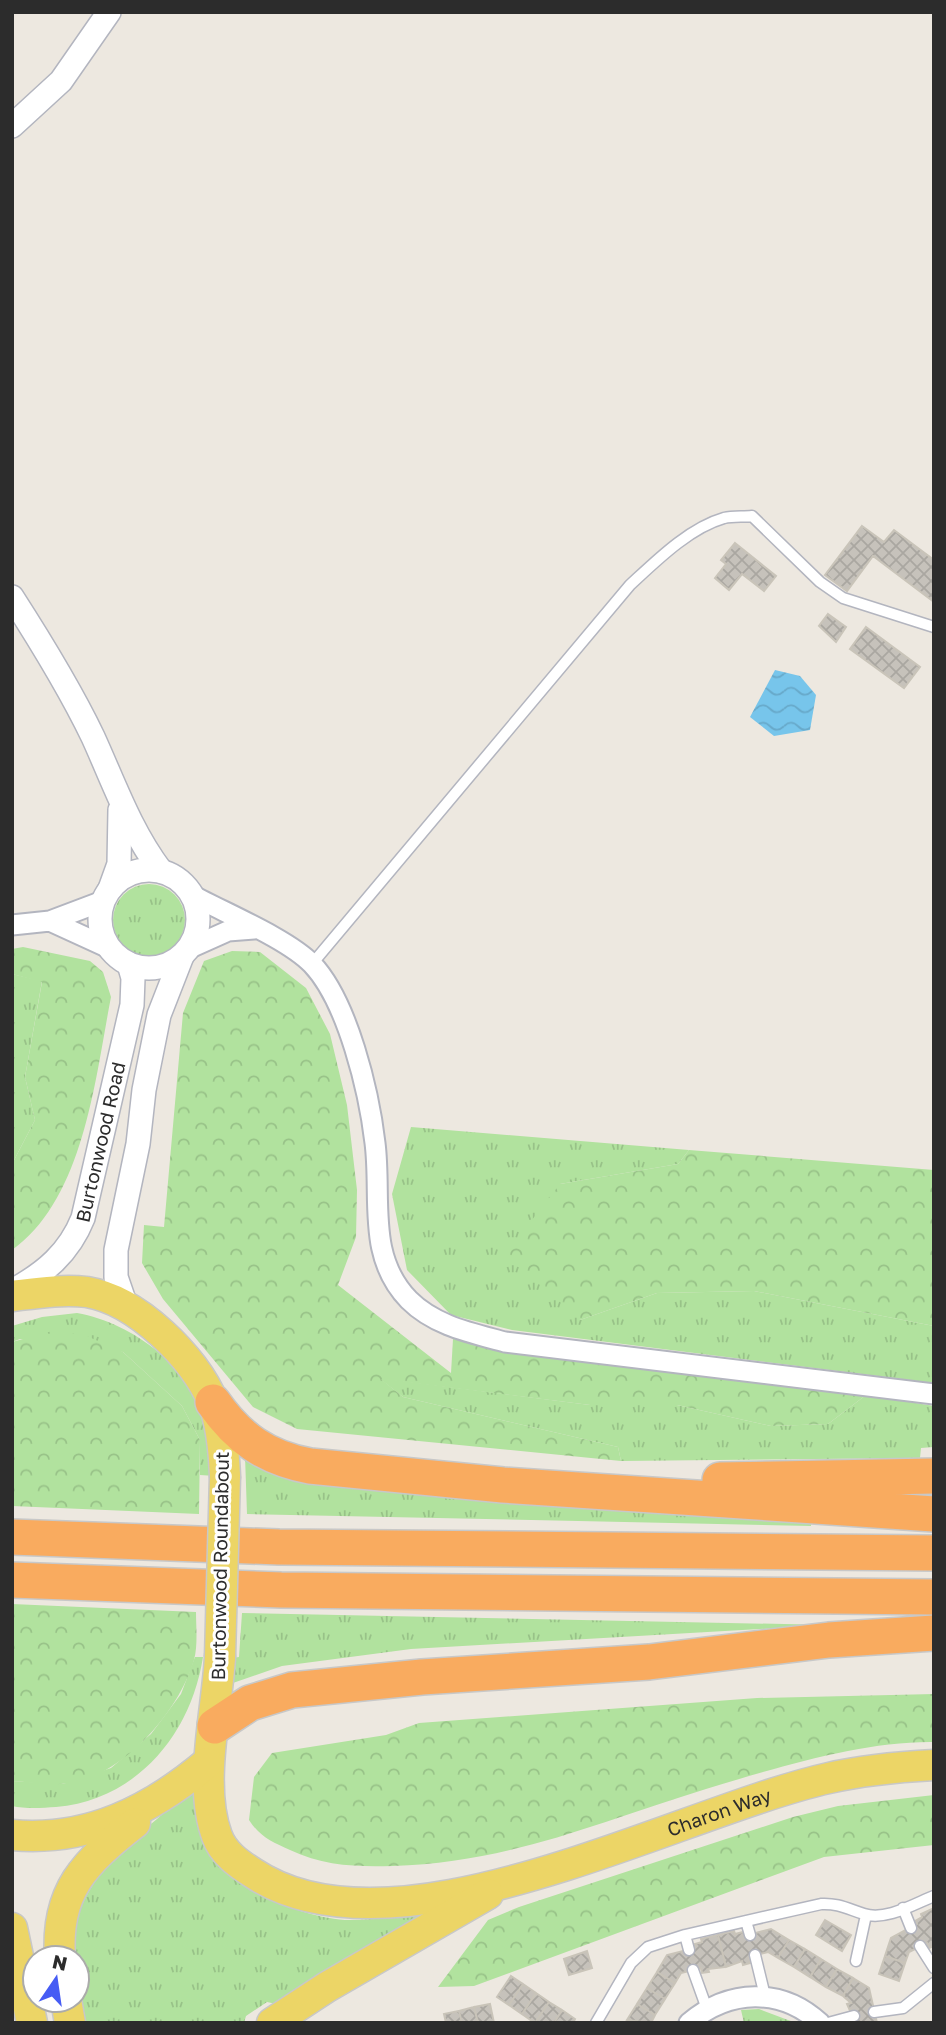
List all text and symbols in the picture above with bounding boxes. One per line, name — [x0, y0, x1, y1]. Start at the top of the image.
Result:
street label: Burtonwood Road — [70, 1060, 130, 1224]
street label: Burtonwood Roundabout — [206, 1451, 233, 1681]
street label: Charon Way — [664, 1783, 774, 1841]
north arrow — [21, 1944, 91, 2014]
text: N — [50, 1949, 70, 1975]

